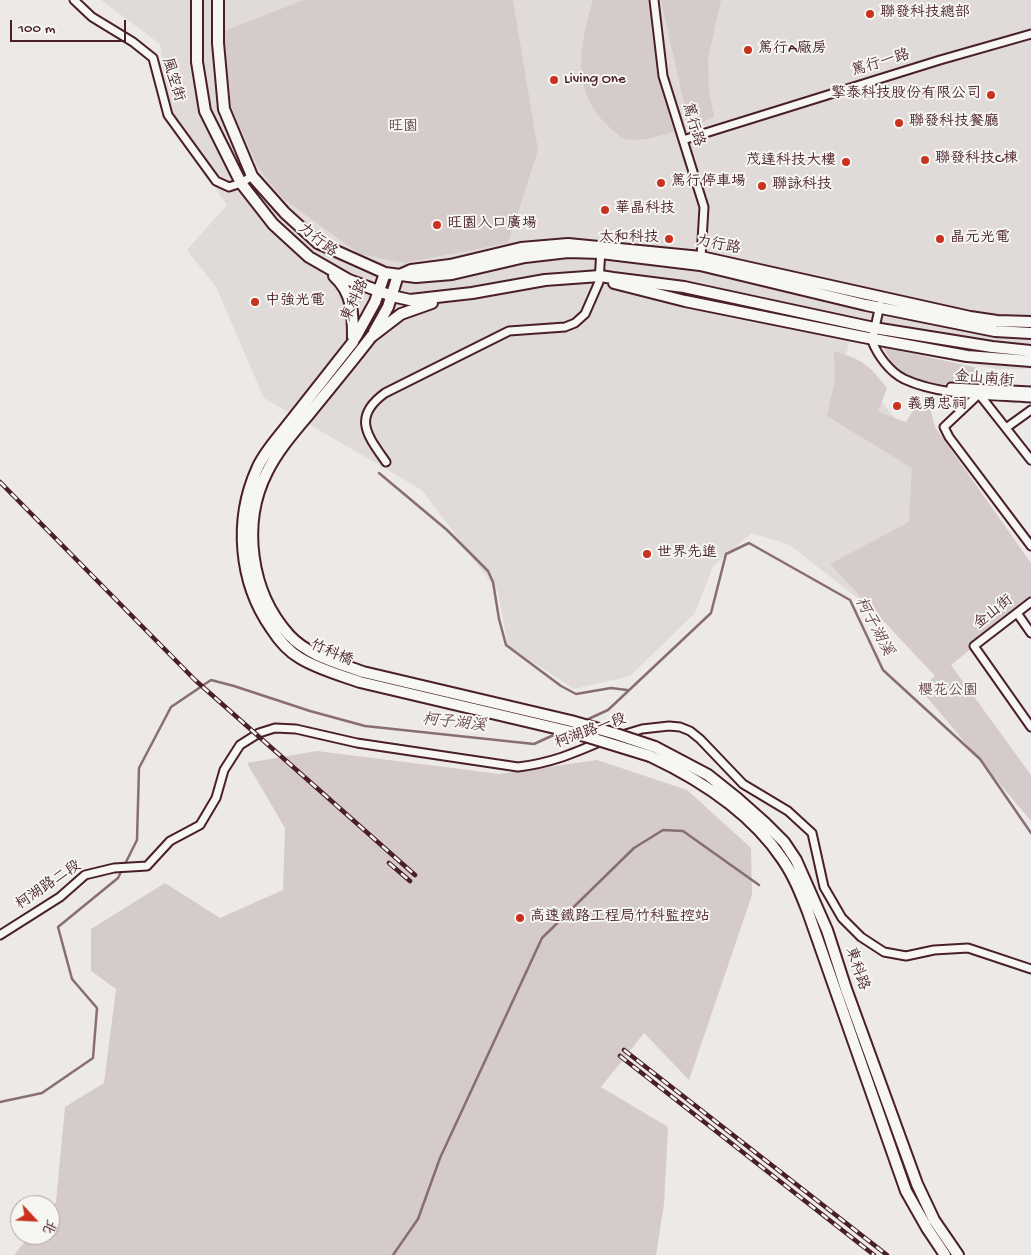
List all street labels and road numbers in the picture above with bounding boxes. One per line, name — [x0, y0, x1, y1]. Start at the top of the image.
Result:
street label: 篤行一路 — [850, 47, 912, 81]
street label: 風空街 — [157, 56, 187, 104]
street label: 篤行路 — [677, 101, 707, 149]
street label: 力行路 — [294, 220, 340, 262]
street label: 力行路 — [694, 233, 742, 259]
street label: 東科路 — [338, 277, 374, 325]
street label: 金山南街 — [953, 368, 1015, 392]
street label: 金山街 — [971, 592, 1017, 634]
street label: 竹科橋 — [307, 637, 355, 671]
street label: 柯湖路一段 — [553, 711, 629, 753]
street label: 柯湖路二段 — [13, 858, 85, 914]
street label: 東科路 — [840, 945, 872, 993]

